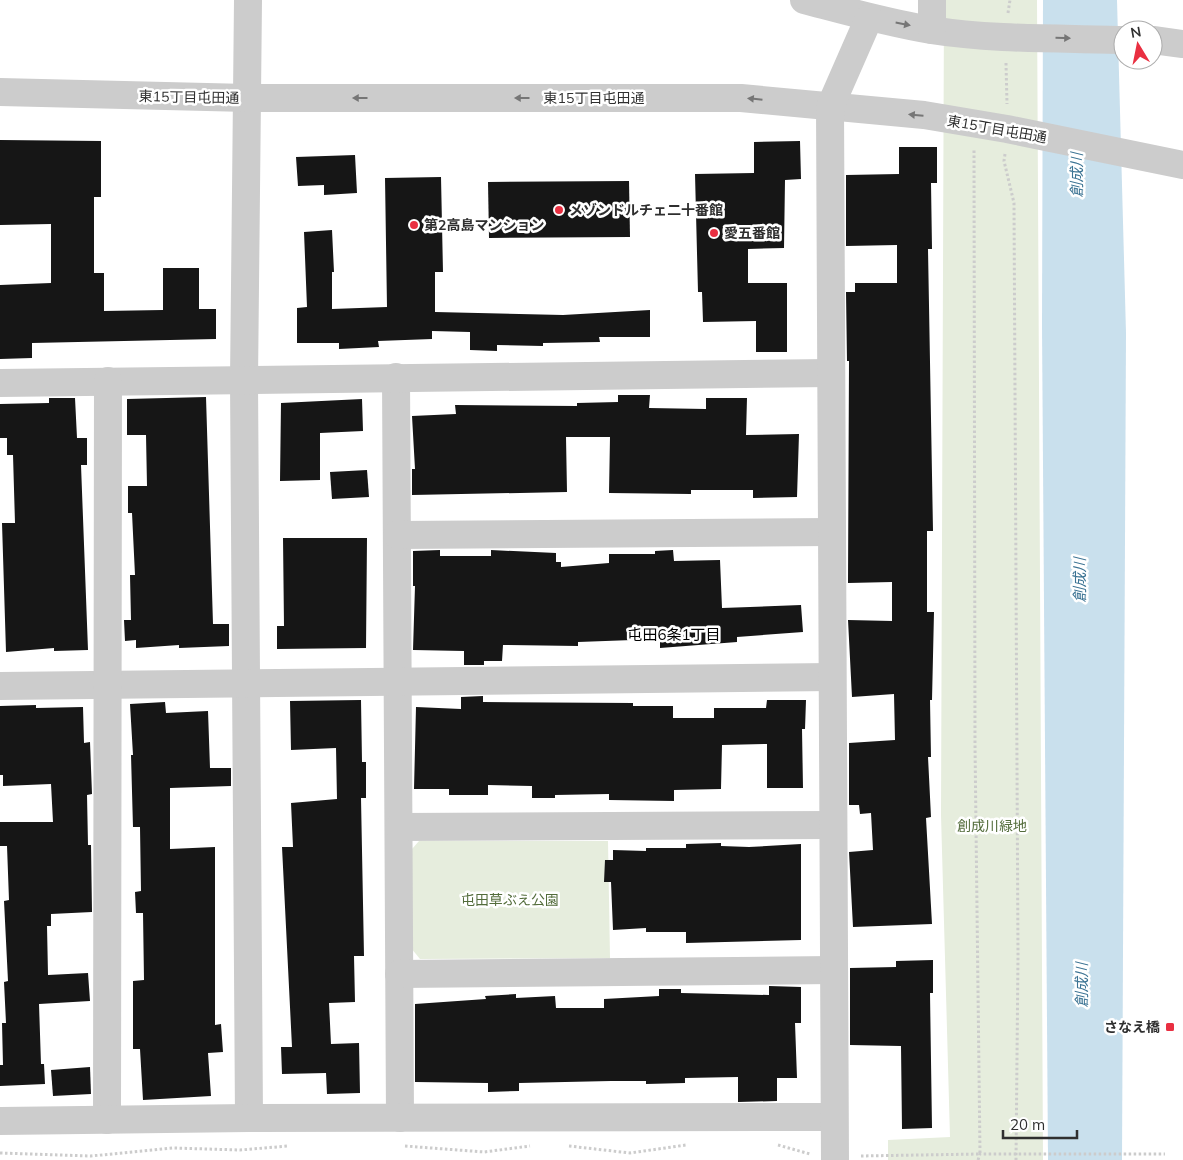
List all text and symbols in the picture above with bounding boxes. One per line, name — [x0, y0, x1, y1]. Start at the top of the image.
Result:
one-way arrow — [895, 20, 910, 28]
north arrow — [1113, 20, 1163, 70]
text: N — [1129, 22, 1143, 42]
one-way arrow — [1055, 34, 1071, 42]
street label: 東15丁目屯田通 — [138, 87, 240, 107]
street label: 東15丁目屯田通 — [544, 89, 644, 107]
one-way arrow — [351, 94, 367, 102]
one-way arrow — [514, 94, 530, 102]
one-way arrow — [746, 95, 762, 103]
one-way arrow — [908, 110, 924, 118]
street label: 東15丁目屯田通 — [946, 111, 1048, 147]
water label: 創成川 — [1067, 151, 1086, 198]
place label: メゾンドルチェ二十番館 — [569, 201, 723, 219]
marker: メゾンドルチェ二十番館 — [553, 204, 565, 216]
place label: 第2高島マンション — [424, 216, 544, 234]
marker: 第2高島マンション — [408, 219, 420, 231]
place label: 愛五番館 — [724, 224, 780, 242]
marker: 愛五番館 — [708, 227, 720, 239]
water label: 創成川 — [1070, 556, 1089, 603]
district label: 屯田6条1丁目 — [627, 625, 721, 644]
park label: 創成川緑地 — [957, 817, 1027, 835]
park label: 屯田草ぶえ公園 — [461, 891, 559, 909]
water label: 創成川 — [1072, 961, 1091, 1008]
place label: さなえ橋 — [1104, 1018, 1160, 1036]
marker: さなえ橋 — [1164, 1021, 1176, 1033]
scale bar — [1003, 1108, 1077, 1140]
text: 20 m — [1010, 1115, 1045, 1134]

